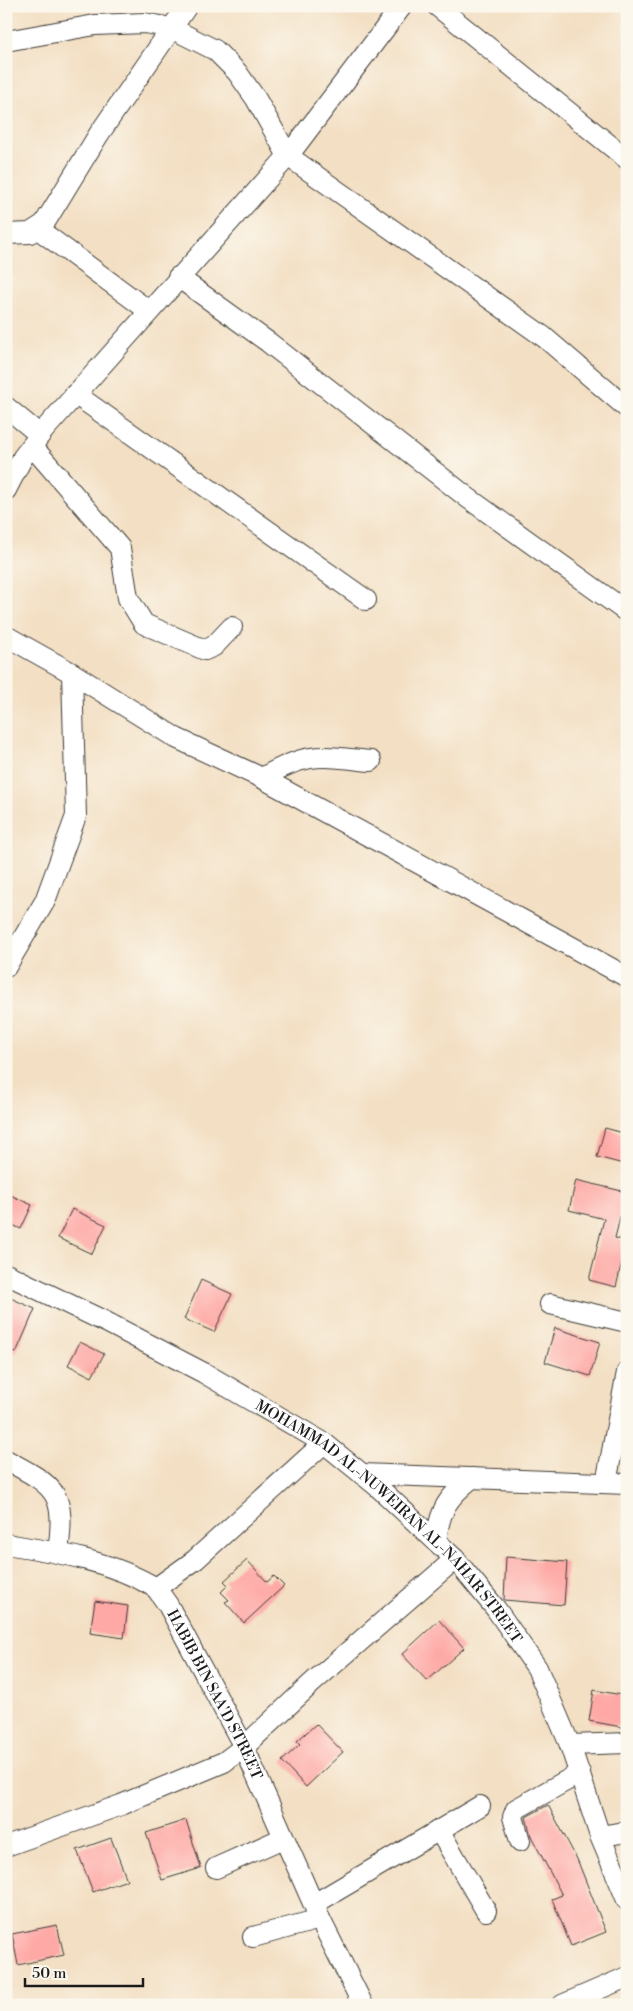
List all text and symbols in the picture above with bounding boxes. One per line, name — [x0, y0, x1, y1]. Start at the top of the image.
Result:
street label: MOHAMMAD AL-NUWEIRAN AL-NAHAR STREET — [252, 1396, 526, 1647]
street label: HABIB BIN SAA'D STREET — [163, 1606, 267, 1783]
scale bar — [25, 1956, 142, 1988]
text: 50 m — [32, 1964, 66, 1983]

